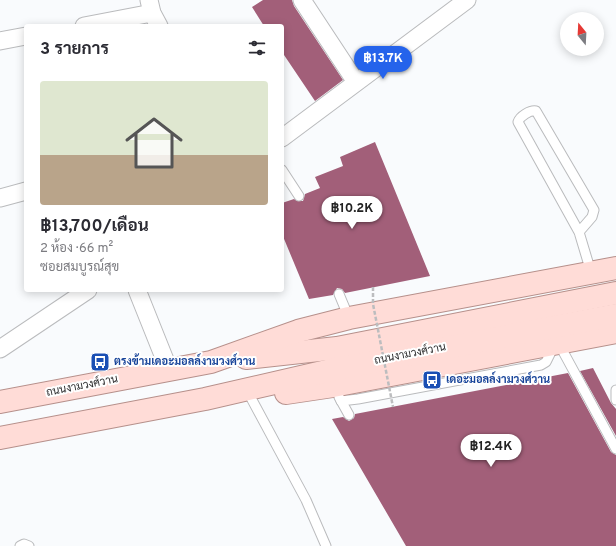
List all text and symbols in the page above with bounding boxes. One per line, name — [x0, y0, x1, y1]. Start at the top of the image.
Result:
north arrow — [560, 12, 604, 56]
map controls — [560, 12, 604, 56]
icon: filters — [246, 37, 268, 59]
text: 3 รายการ — [40, 39, 109, 61]
pin: ฿13.7K — [350, 46, 416, 80]
text: ฿13.7K — [363, 51, 403, 67]
icon: home — [118, 107, 190, 179]
pin: ฿10.2K — [319, 196, 385, 230]
text: ฿10.2K — [330, 201, 374, 217]
text: ฿13,700/เดือน — [40, 216, 149, 238]
text: 2 ห้อง · 66 m² — [40, 241, 113, 257]
text: ซอยสมบูรณ์สุข — [40, 260, 119, 276]
street label: ถนนงามวงศ์วาน — [373, 338, 447, 368]
bus stop icon: ตรงข้ามเดอะมอลล์งามวงศ์วาน — [89, 351, 111, 373]
place label: ตรงข้ามเดอะมอลล์งามวงศ์วาน — [114, 353, 255, 369]
bus stop icon: เดอะมอลล์งามวงศ์วาน — [421, 369, 443, 391]
street label: ถนนงามวงศ์วาน — [45, 370, 119, 400]
place label: เดอะมอลล์งามวงศ์วาน — [446, 371, 550, 387]
pin: ฿12.4K — [458, 434, 524, 468]
text: ฿12.4K — [470, 439, 512, 455]

